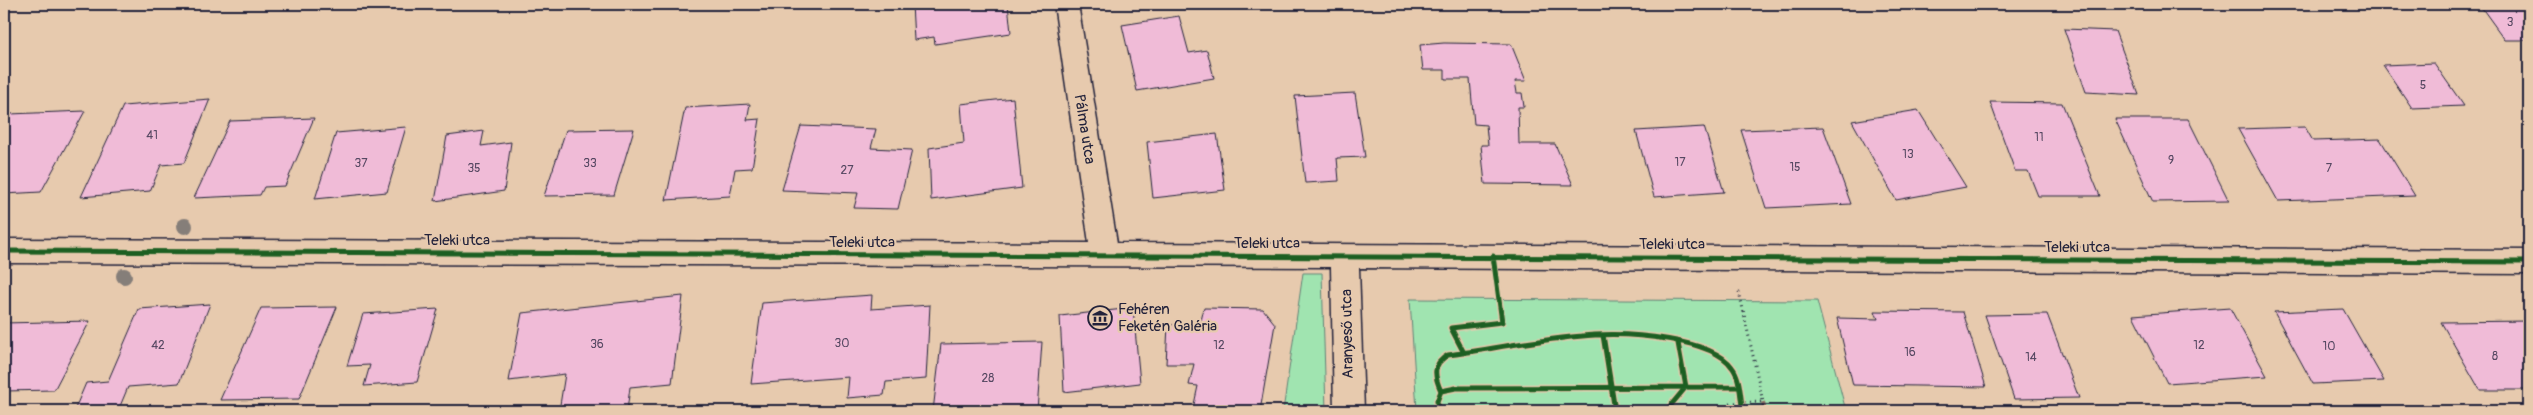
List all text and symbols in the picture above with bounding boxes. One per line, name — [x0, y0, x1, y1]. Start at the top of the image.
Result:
house number: 3 — [2507, 15, 2514, 30]
house number: 5 — [2420, 78, 2426, 93]
street label: Pálma utca — [1070, 93, 1099, 165]
house number: 41 — [146, 128, 158, 143]
house number: 11 — [2034, 130, 2044, 145]
house number: 13 — [1902, 147, 1914, 162]
house number: 9 — [2168, 153, 2174, 168]
house number: 17 — [1674, 155, 1686, 170]
house number: 37 — [354, 156, 368, 171]
house number: 33 — [583, 156, 597, 171]
house number: 15 — [1789, 160, 1801, 175]
house number: 35 — [467, 161, 481, 176]
house number: 7 — [2326, 161, 2333, 176]
house number: 27 — [840, 163, 854, 178]
street label: Teleki utca — [424, 231, 490, 250]
street label: Teleki utca — [829, 233, 895, 252]
street label: Teleki utca — [1234, 234, 1300, 253]
street label: Teleki utca — [1639, 235, 1705, 254]
street label: Teleki utca — [2044, 238, 2110, 257]
street label: Aranyeső utca — [1337, 289, 1358, 379]
place label: Fehéren Feketén Galéria — [1118, 300, 1217, 336]
museum icon: Fehéren Feketén Galéria — [1087, 305, 1113, 331]
house number: 30 — [835, 336, 849, 351]
house number: 36 — [590, 337, 604, 352]
house number: 42 — [151, 338, 165, 353]
house number: 12 — [1213, 338, 1225, 353]
house number: 12 — [2193, 338, 2205, 353]
house number: 10 — [2323, 339, 2335, 354]
house number: 16 — [1904, 345, 1916, 360]
house number: 8 — [2492, 349, 2498, 364]
house number: 14 — [2025, 350, 2037, 365]
house number: 28 — [982, 371, 994, 386]

